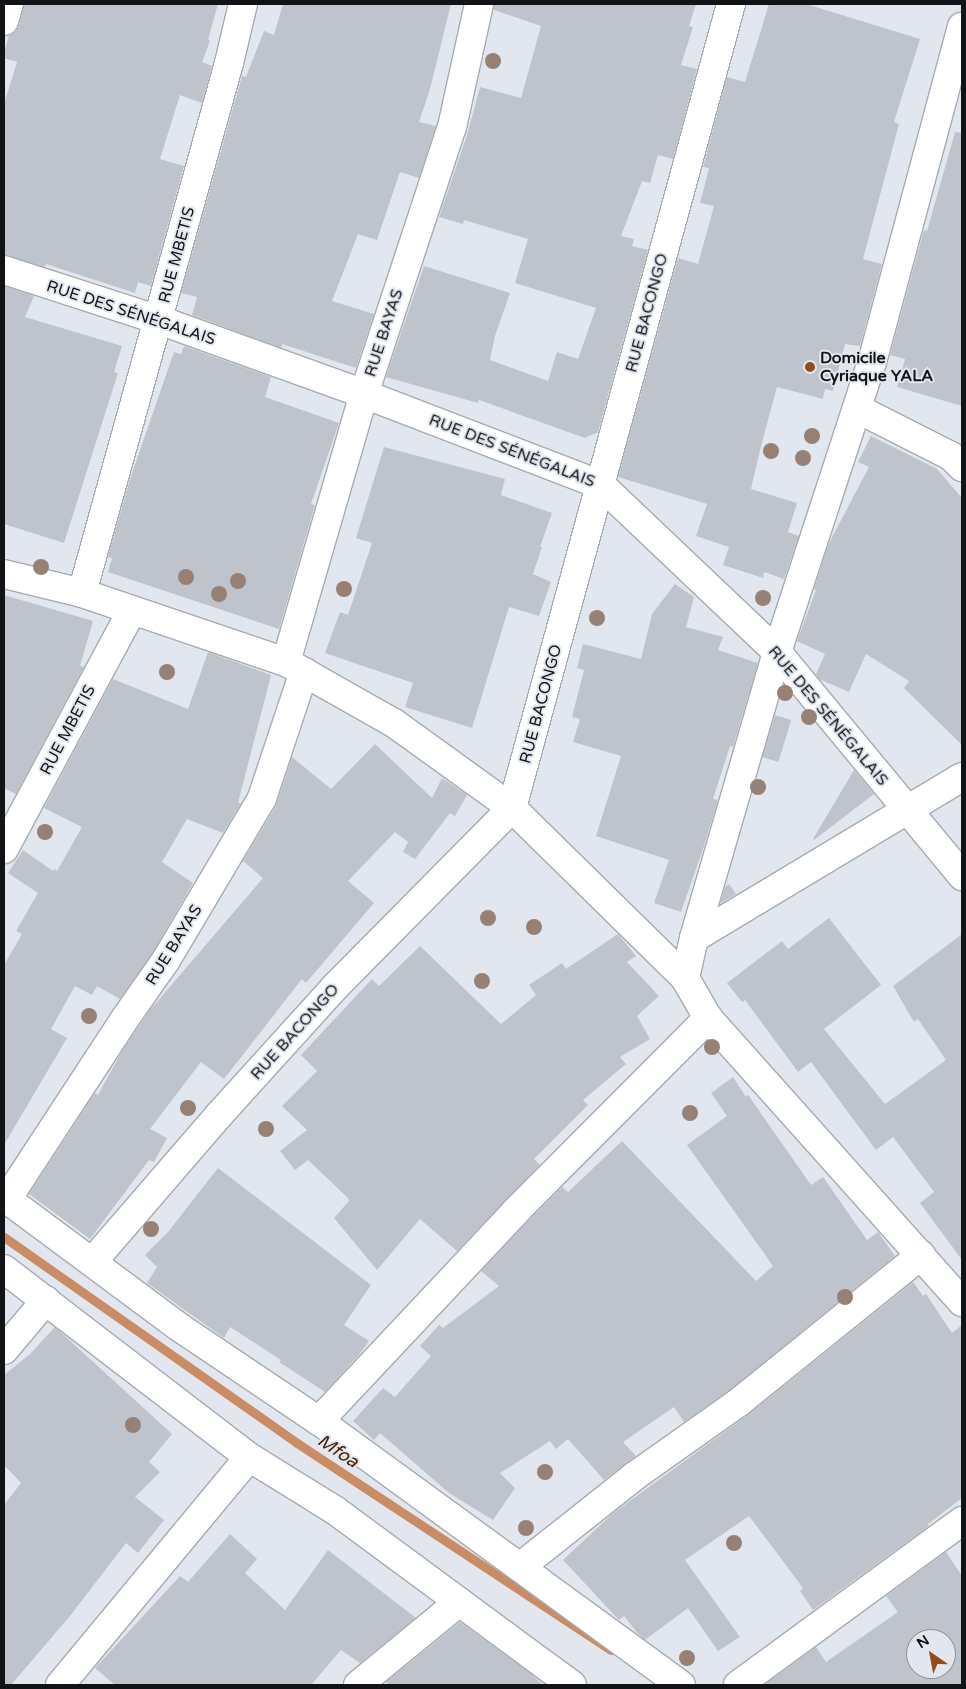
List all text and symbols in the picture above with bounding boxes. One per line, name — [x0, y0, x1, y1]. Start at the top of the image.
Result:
street label: RUE MBETIS — [155, 205, 199, 305]
street label: RUE BACONGO — [622, 251, 672, 375]
street label: RUE DES SÉNÉGALAIS — [44, 277, 218, 349]
street label: RUE BAYAS — [361, 287, 407, 379]
place label: Domicile Cyriaque YALA — [820, 348, 933, 386]
marker: Domicile Cyriaque YALA — [804, 361, 816, 373]
street label: RUE DES SÉNÉGALAIS — [426, 410, 598, 492]
street label: RUE BACONGO — [516, 642, 566, 766]
street label: RUE DES SÉNÉGALAIS — [764, 642, 892, 790]
street label: RUE MBETIS — [36, 682, 100, 778]
street label: RUE BAYAS — [142, 901, 206, 989]
street label: RUE BACONGO — [247, 980, 343, 1084]
water label: Mfoa — [313, 1430, 363, 1472]
north arrow — [906, 1629, 956, 1679]
text: N — [914, 1632, 932, 1652]

